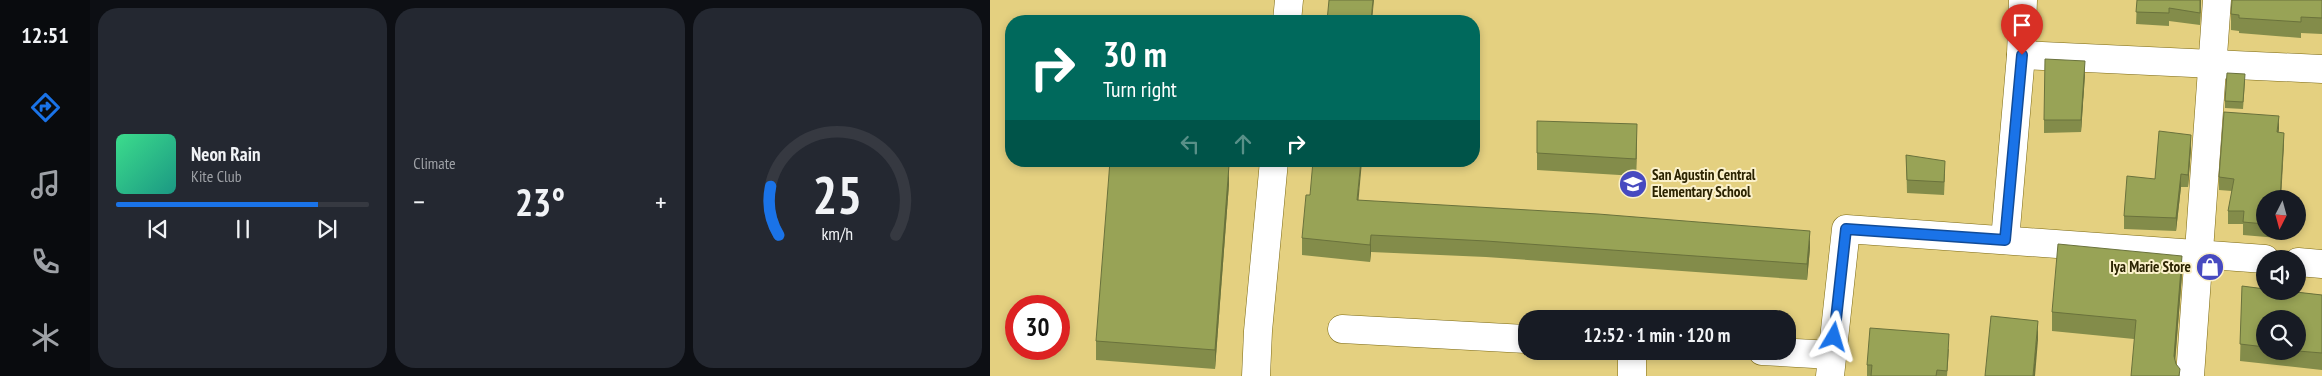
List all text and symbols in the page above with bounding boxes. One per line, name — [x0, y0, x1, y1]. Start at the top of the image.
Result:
pin — [2001, 4, 2043, 55]
icon: arrive — [2008, 11, 2036, 39]
text: 12:51 — [21, 21, 69, 49]
text: 30 m — [1103, 31, 1167, 77]
icon: right — [1020, 35, 1085, 100]
text: Turn right — [1103, 75, 1177, 103]
icon: directions — [28, 90, 63, 125]
icon: left — [1176, 130, 1204, 158]
icon: ahead — [1229, 130, 1257, 158]
icon: right — [1282, 130, 1310, 158]
text: Neon Rain — [191, 142, 260, 166]
text: Climate — [413, 153, 456, 173]
text: 25 — [812, 161, 862, 228]
place label: San Agustin Central Elementary School — [1652, 165, 1756, 201]
text: Kite Club — [191, 166, 242, 186]
icon: music — [28, 167, 63, 202]
school or university icon: San Agustin Central Elementary School — [1618, 169, 1648, 199]
text: 23° — [515, 177, 565, 226]
text: − — [413, 183, 425, 220]
text: + — [655, 183, 667, 220]
north arrow — [2256, 190, 2306, 240]
map controls — [2256, 190, 2306, 360]
icon: previous — [144, 215, 172, 243]
icon: pause — [229, 215, 257, 243]
icon: next — [313, 215, 341, 243]
text: km/h — [821, 222, 853, 245]
icon: phone — [28, 244, 63, 279]
button: sound — [2256, 250, 2306, 300]
shop icon: Iya Marie Store — [2195, 252, 2225, 282]
place label: Iya Marie Store — [2110, 257, 2191, 276]
speed limit sign: 30 — [1005, 295, 1070, 360]
position arrow — [1807, 310, 1859, 362]
button: search — [2256, 310, 2306, 360]
icon: climate — [28, 320, 63, 355]
text: 12:52 · 1 min · 120 m — [1584, 323, 1730, 347]

